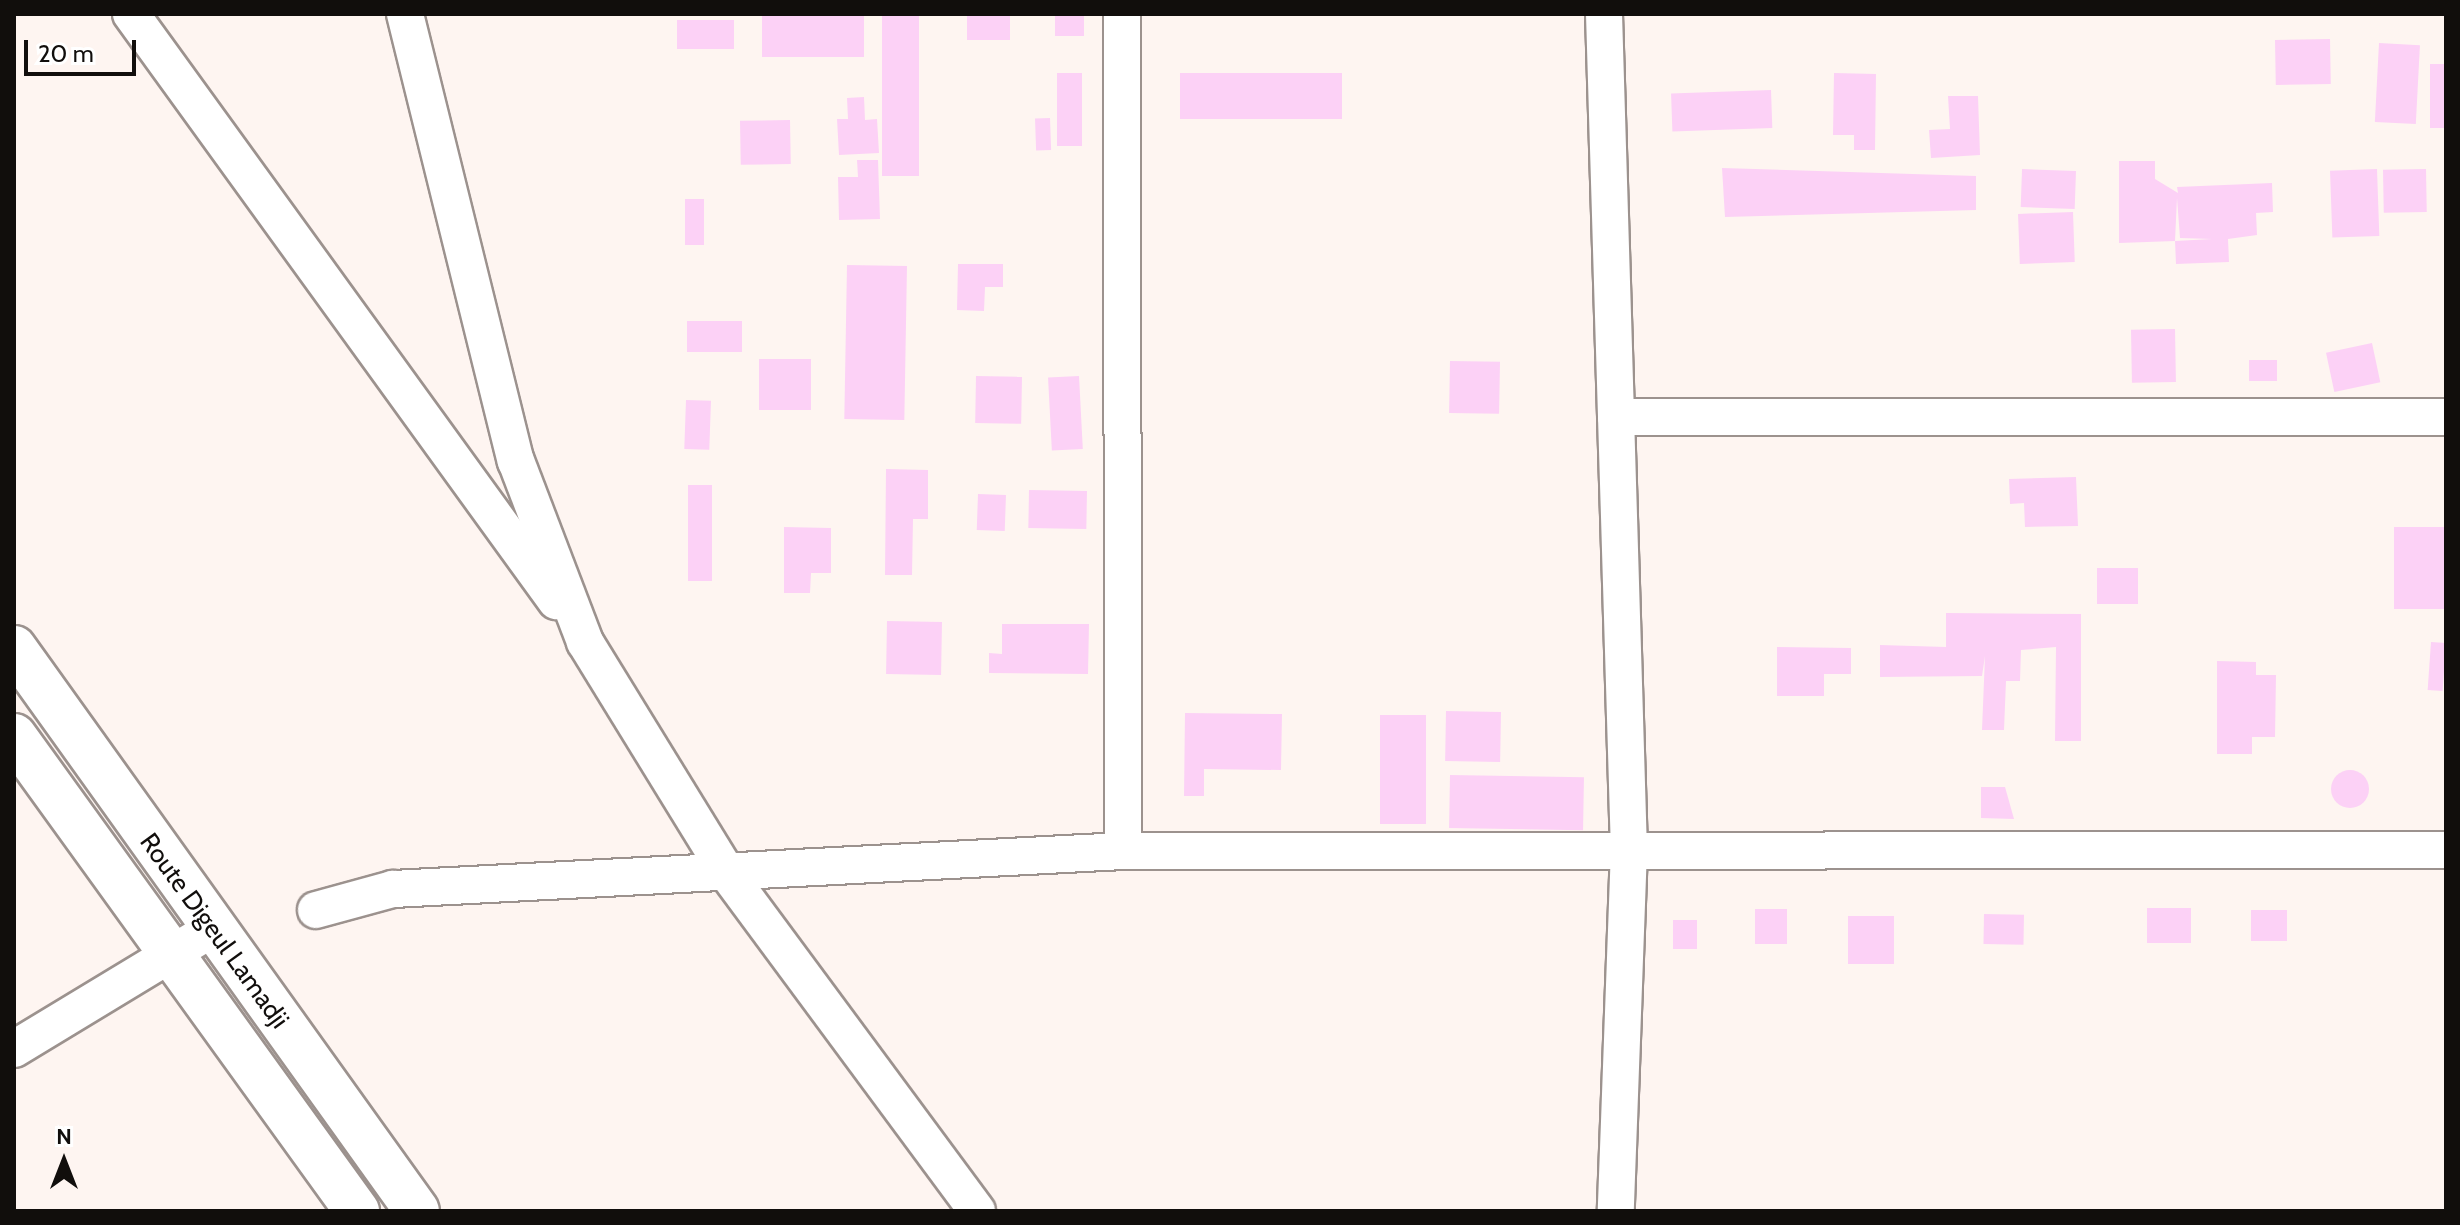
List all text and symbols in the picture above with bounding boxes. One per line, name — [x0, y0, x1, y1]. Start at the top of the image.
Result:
scale bar — [28, 24, 140, 74]
text: 20 m — [38, 39, 94, 68]
street label: Route Digeul Lamadji — [133, 827, 295, 1035]
north arrow — [24, 1121, 104, 1201]
text: N — [56, 1123, 72, 1150]

